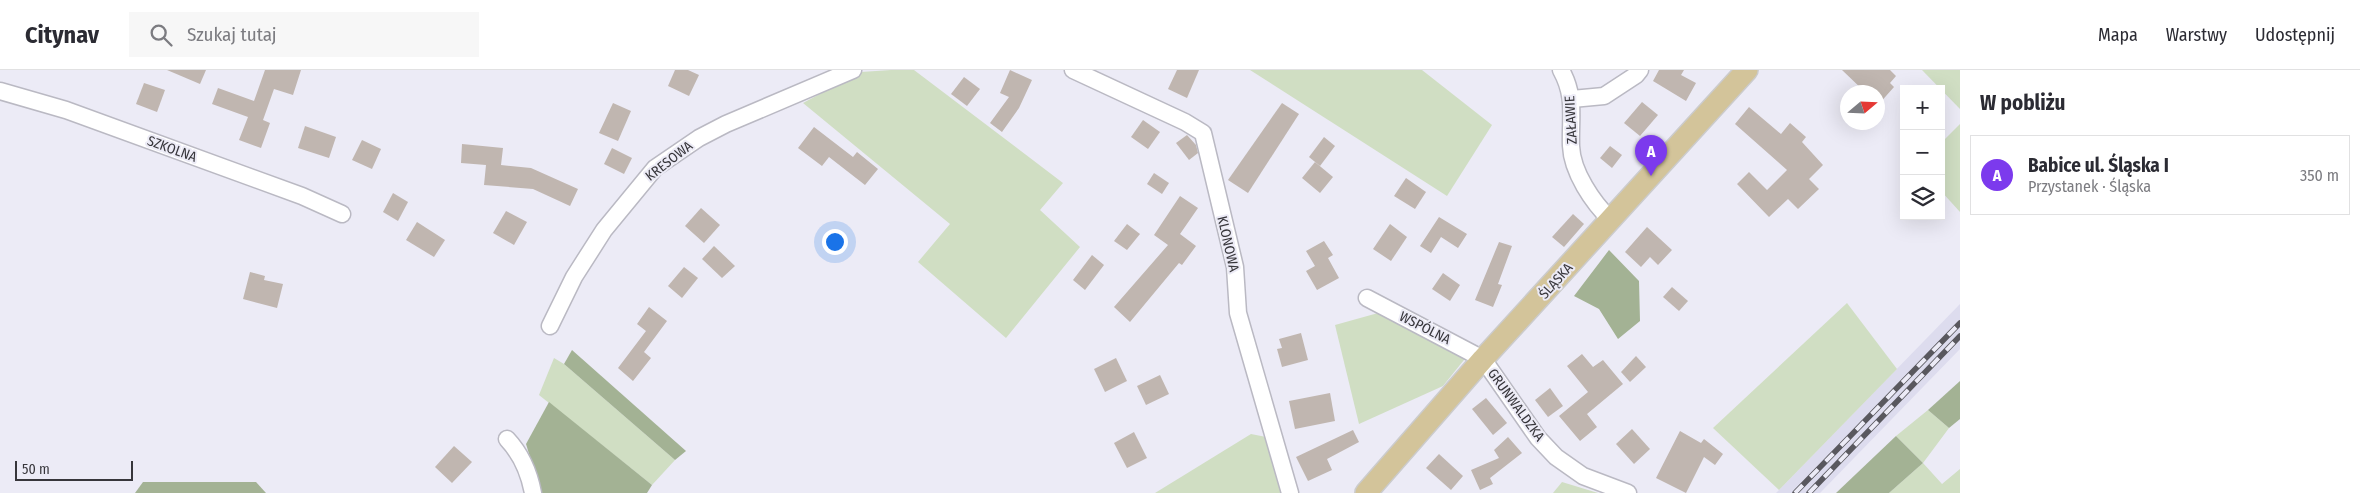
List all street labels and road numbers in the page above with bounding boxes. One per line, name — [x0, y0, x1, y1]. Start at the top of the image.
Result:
street label: ZAŁAWIE — [1561, 95, 1581, 145]
street label: SZKOLNA — [145, 132, 200, 166]
street label: KRESOWA — [642, 137, 696, 185]
street label: KLONOWA — [1213, 214, 1243, 274]
street label: ŚLĄSKA — [1535, 258, 1577, 302]
street label: WSPÓLNA — [1396, 307, 1455, 348]
street label: GRUNWALDZKA — [1484, 365, 1548, 445]

